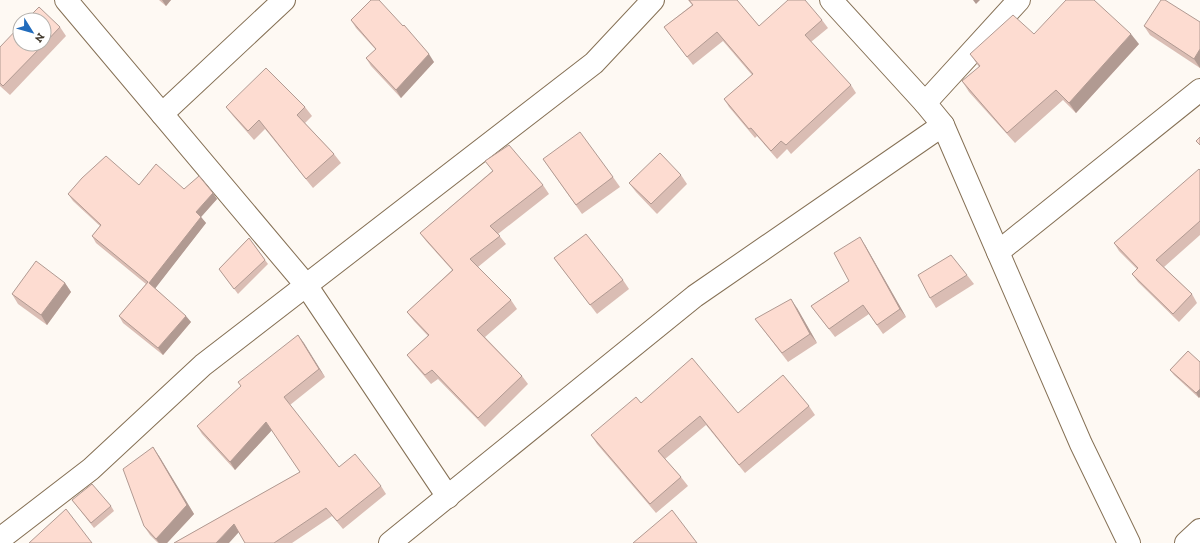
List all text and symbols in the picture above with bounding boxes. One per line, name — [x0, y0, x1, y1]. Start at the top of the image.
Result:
north arrow — [12, 12, 52, 52]
text: N — [31, 30, 47, 45]

